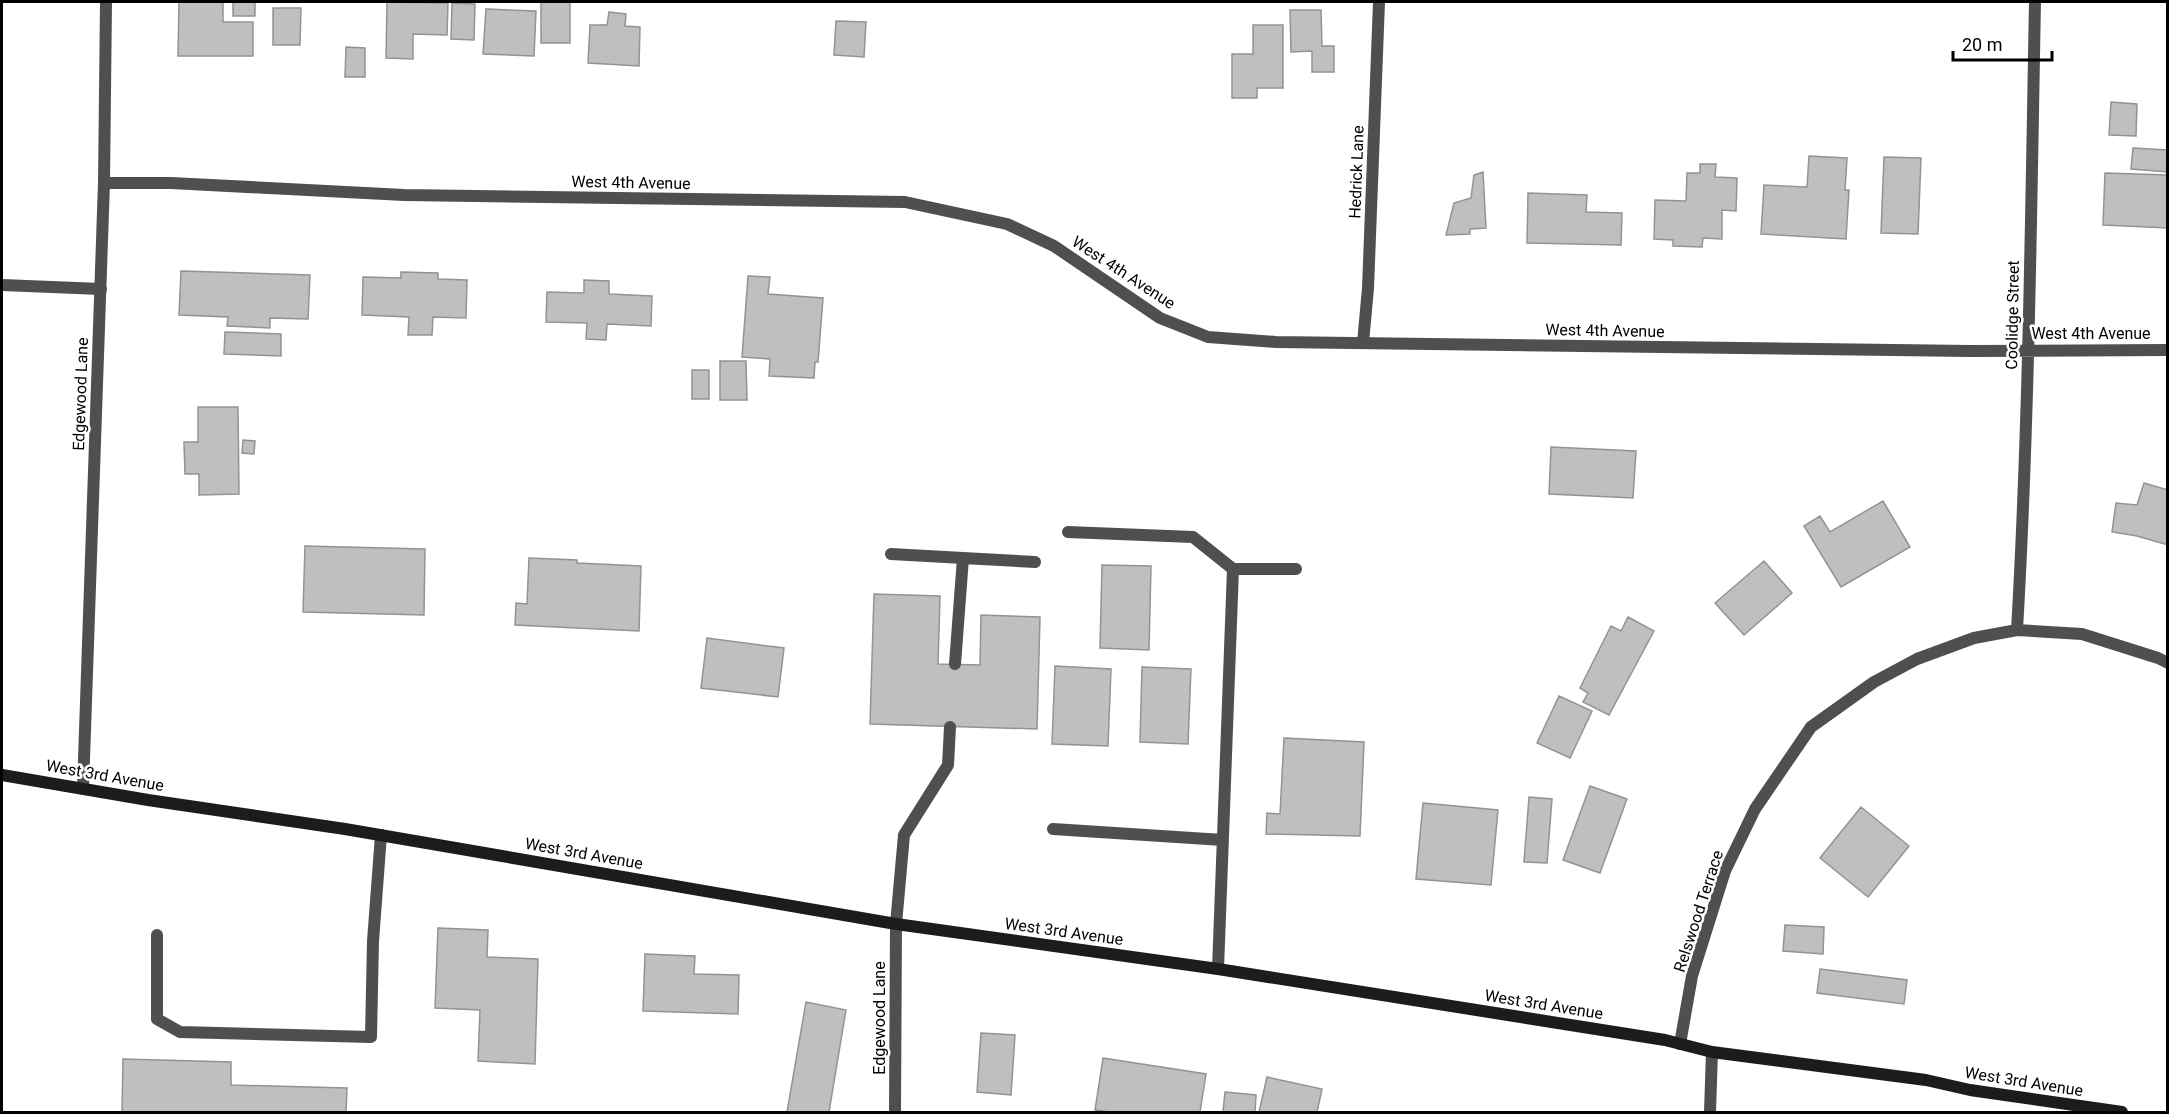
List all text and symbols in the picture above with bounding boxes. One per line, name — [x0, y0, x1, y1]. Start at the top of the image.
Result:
scale bar — [1953, 24, 2052, 62]
text: 20 m — [1962, 34, 2002, 55]
street label: Hedrick Lane — [1345, 125, 1368, 219]
street label: West 4th Avenue — [571, 172, 691, 193]
street label: West 4th Avenue — [1069, 232, 1179, 313]
street label: Coolidge Street — [2002, 260, 2023, 370]
street label: West 4th Avenue — [1545, 320, 1665, 341]
street label: West 4th Avenue — [2031, 324, 2151, 343]
street label: Edgewood Lane — [69, 337, 92, 451]
street label: West 3rd Avenue — [44, 756, 165, 795]
street label: West 3rd Avenue — [523, 834, 644, 873]
street label: Relswood Terrace — [1670, 848, 1727, 974]
street label: West 3rd Avenue — [1003, 914, 1124, 949]
street label: Edgewood Lane — [870, 961, 889, 1075]
street label: West 3rd Avenue — [1483, 986, 1604, 1023]
street label: West 3rd Avenue — [1963, 1063, 2084, 1100]

